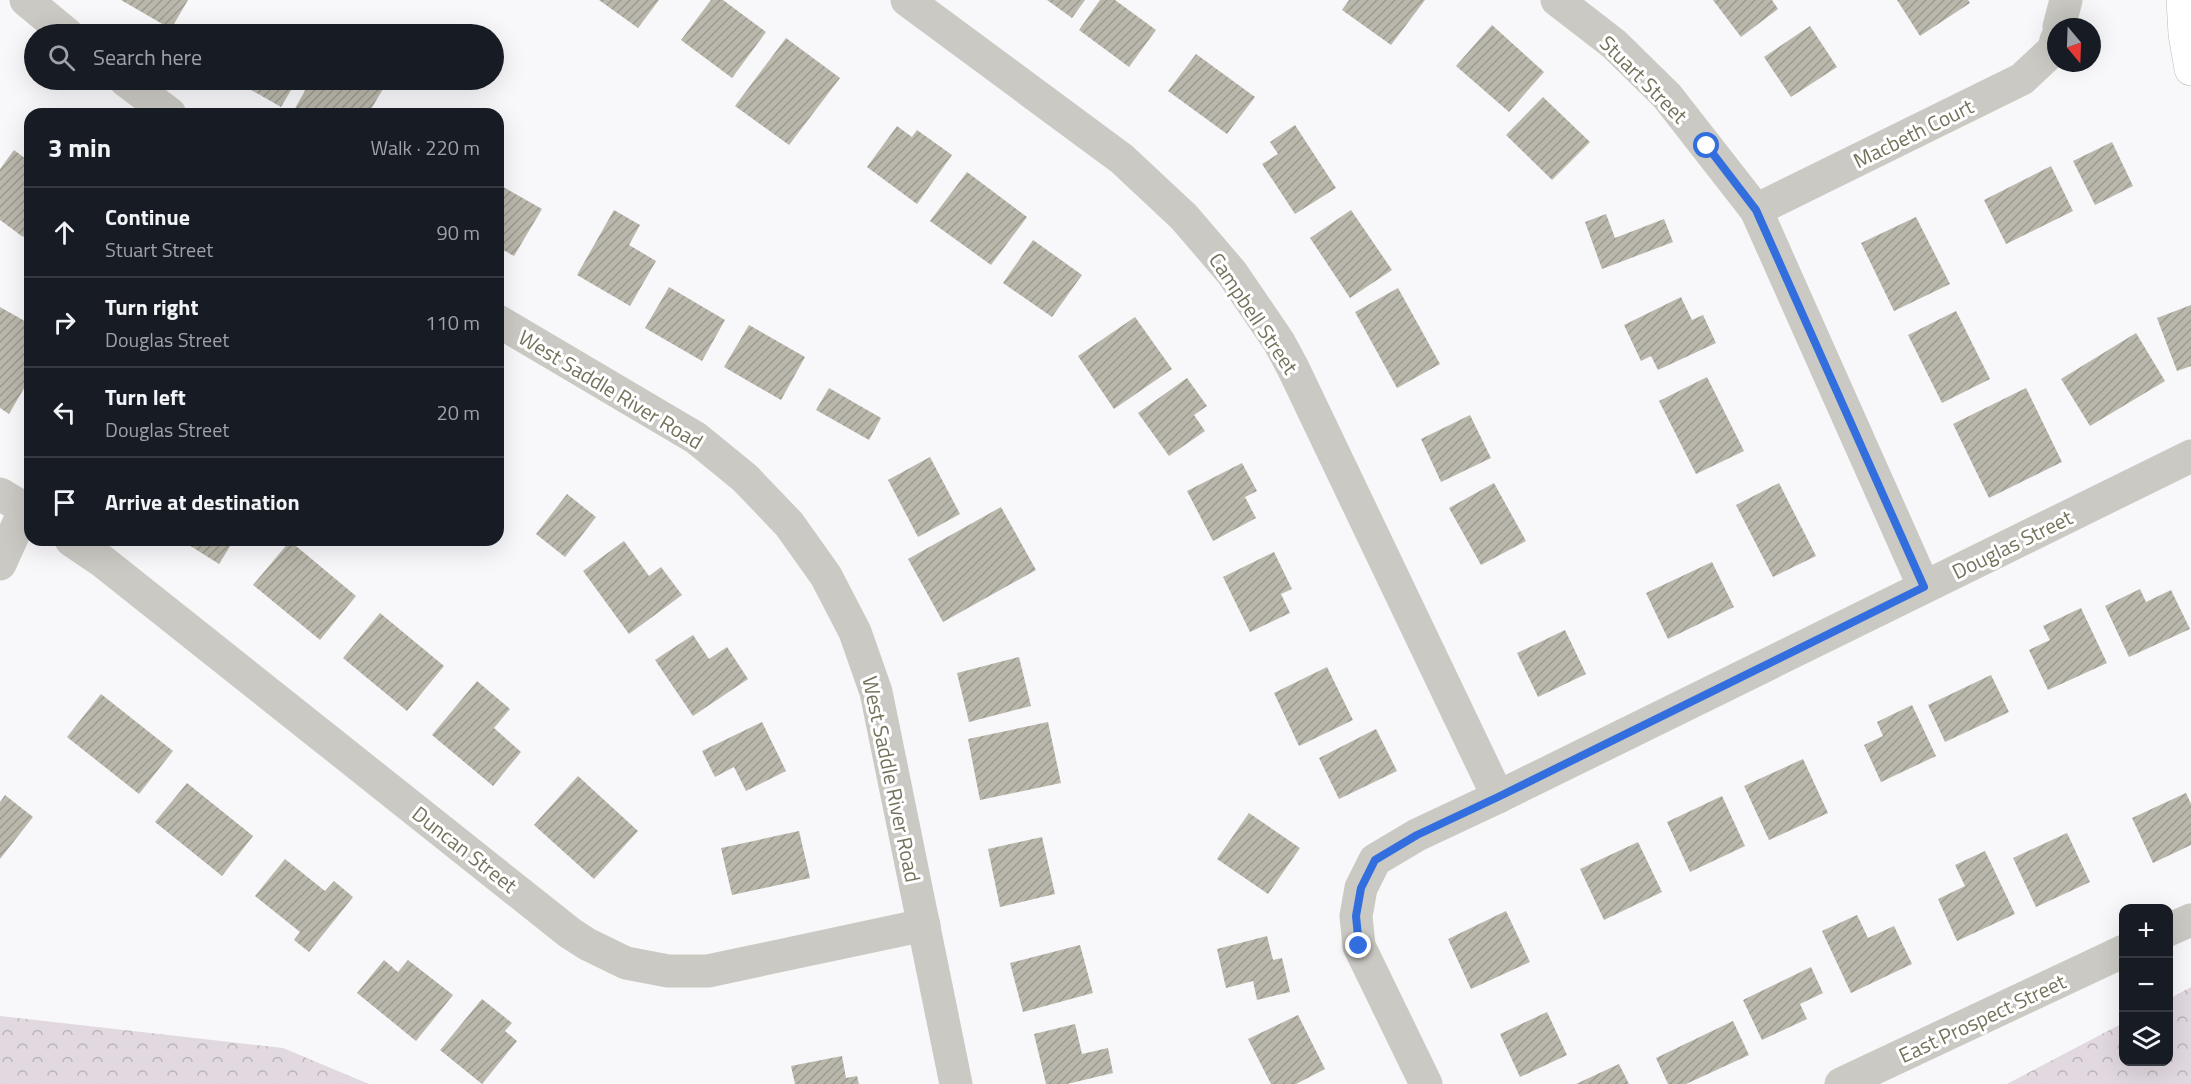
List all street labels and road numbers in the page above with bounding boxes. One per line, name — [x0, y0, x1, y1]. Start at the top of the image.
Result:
street label: Stuart Street — [1593, 28, 1696, 131]
street label: Macbeth Court — [1847, 90, 1979, 176]
street label: Campbell Street — [1201, 246, 1307, 381]
street label: West Saddle River Road — [513, 321, 709, 457]
street label: Douglas Street — [1946, 501, 2078, 587]
street label: West Saddle River Road — [855, 673, 929, 885]
street label: Duncan Street — [406, 798, 525, 901]
street label: East Prospect Street — [1893, 965, 2071, 1071]

